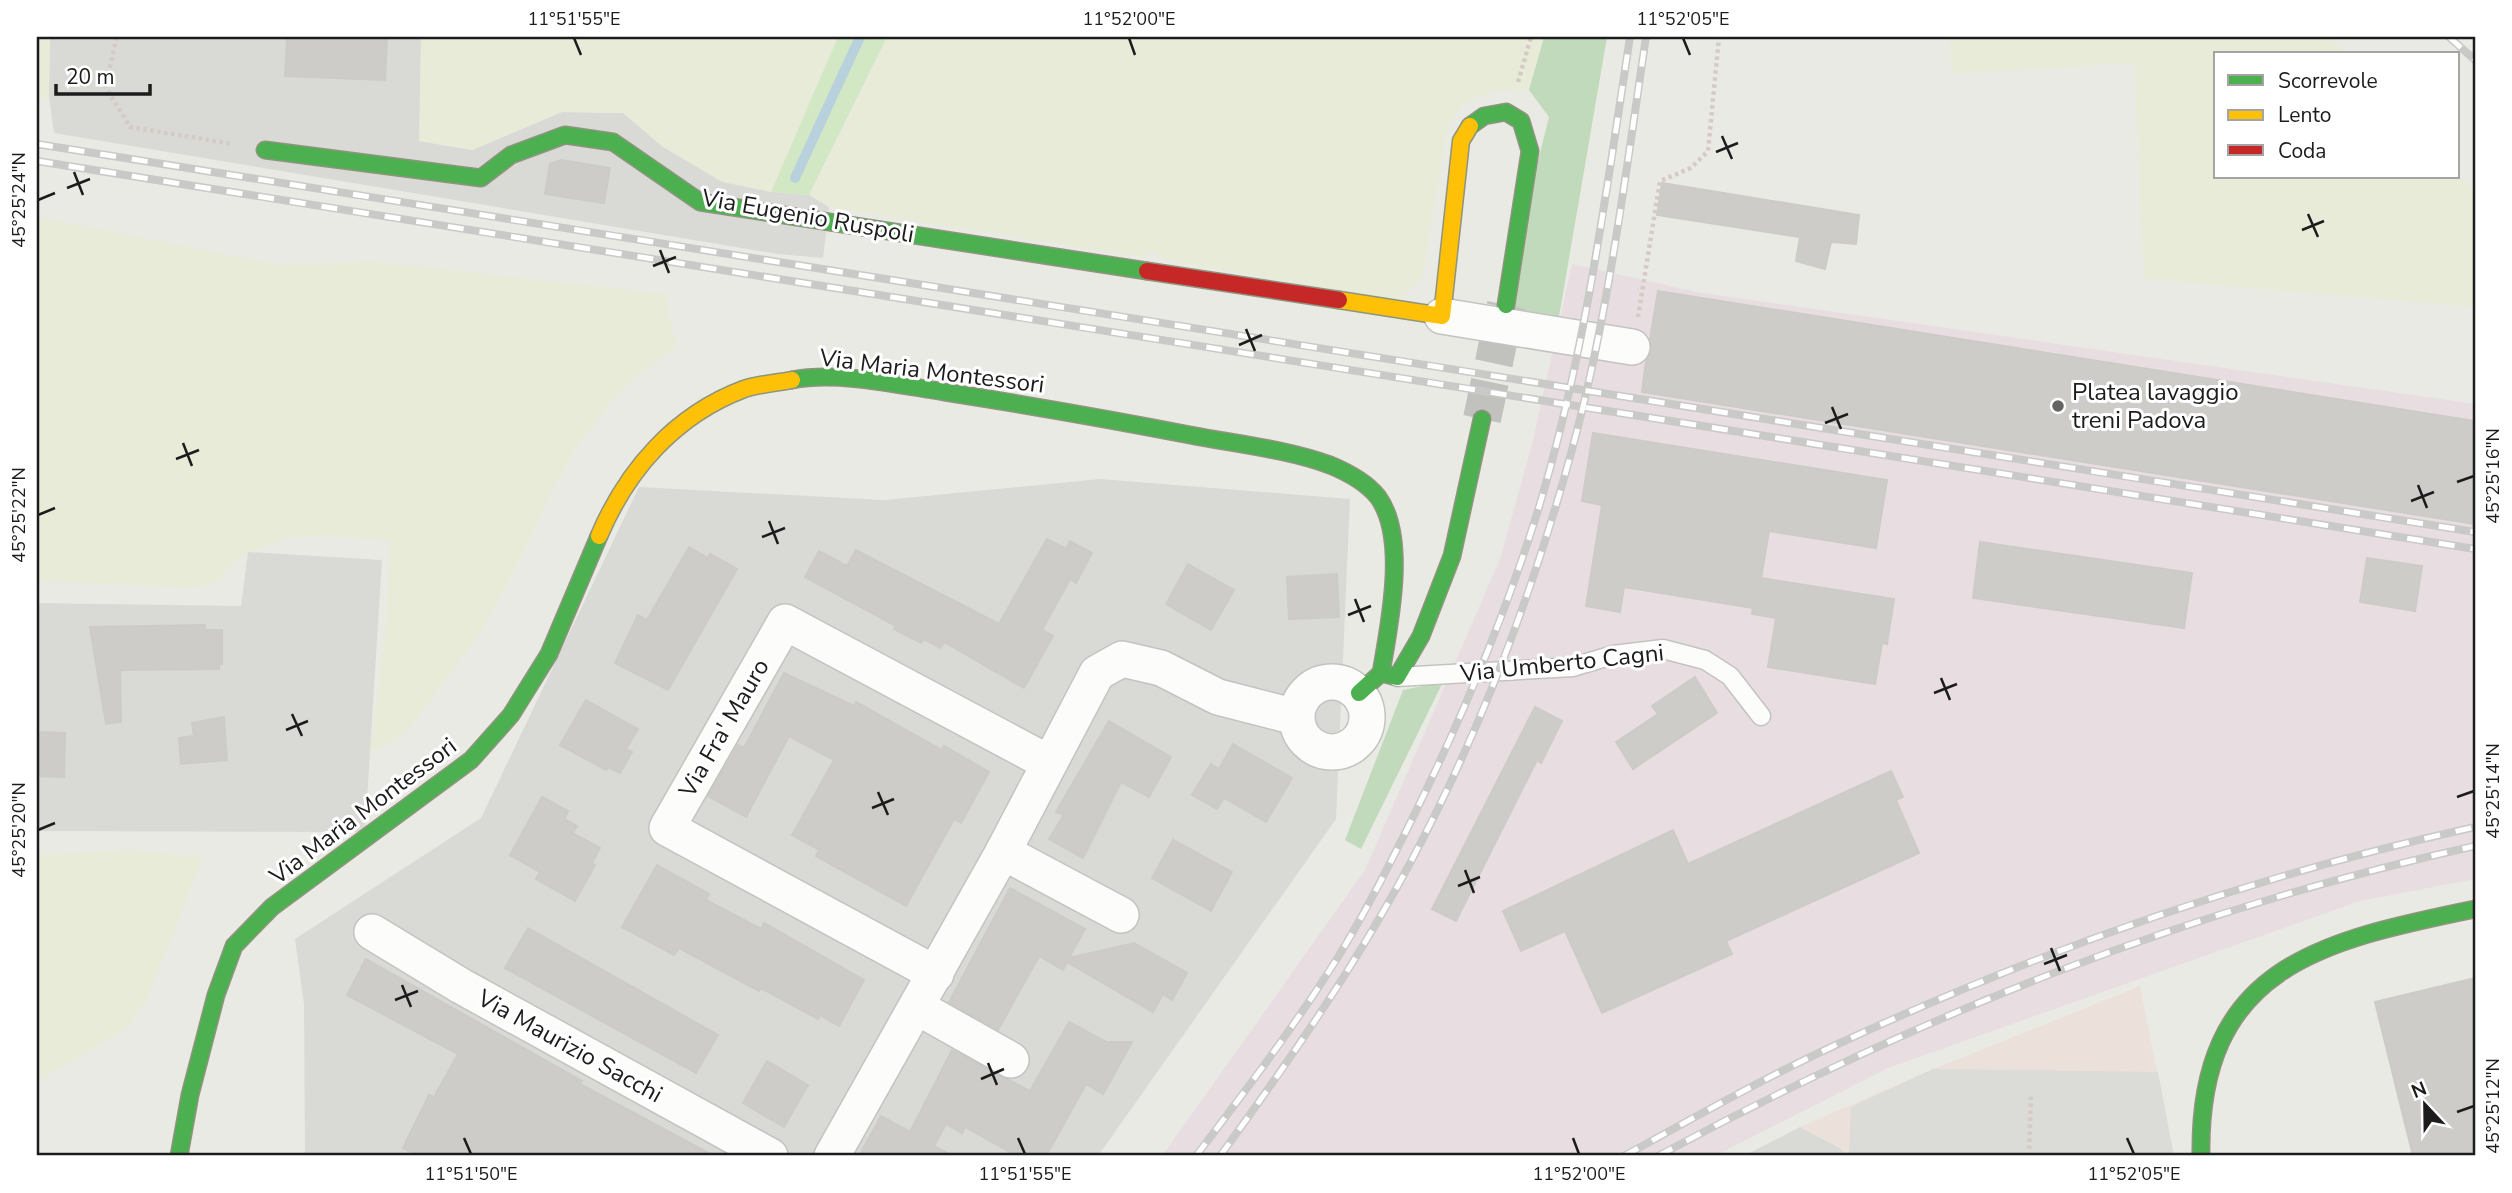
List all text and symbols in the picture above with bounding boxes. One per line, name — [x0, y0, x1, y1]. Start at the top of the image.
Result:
text: 11°51'55"E — [528, 7, 621, 31]
text: 11°52'00"E — [1083, 7, 1176, 31]
text: 11°52'05"E — [1637, 7, 1730, 31]
scale bar — [56, 52, 150, 96]
legend — [2214, 52, 2460, 178]
text: 20 m — [66, 63, 115, 91]
text: Scorrevole — [2278, 67, 2378, 95]
text: Lento — [2278, 101, 2331, 129]
text: Coda — [2278, 137, 2326, 165]
text: 45°25'24"N — [7, 152, 31, 248]
street label: Via Eugenio Ruspoli — [698, 181, 917, 250]
street label: Via Maria Montessori — [817, 341, 1046, 401]
place label: Platea lavaggio treni Padova — [2072, 376, 2239, 436]
marker: Platea lavaggio treni Padova — [2050, 398, 2066, 414]
text: 45°25'16"N — [2481, 428, 2505, 524]
text: 45°25'22"N — [7, 467, 31, 563]
street label: Via Umberto Cagni — [1458, 636, 1665, 690]
street label: Via Fra' Mauro — [671, 653, 777, 804]
street label: Via Maria Montessori — [262, 730, 463, 893]
text: 45°25'14"N — [2481, 743, 2505, 839]
text: 45°25'20"N — [7, 782, 31, 878]
street label: Via Maurizio Sacchi — [471, 981, 668, 1110]
text: 45°25'12"N — [2481, 1058, 2505, 1154]
north arrow — [2390, 1070, 2460, 1140]
text: N — [2408, 1075, 2430, 1105]
text: 11°51'50"E — [425, 1162, 518, 1186]
text: 11°51'55"E — [979, 1162, 1072, 1186]
text: 11°52'00"E — [1533, 1162, 1626, 1186]
text: 11°52'05"E — [2088, 1162, 2181, 1186]

